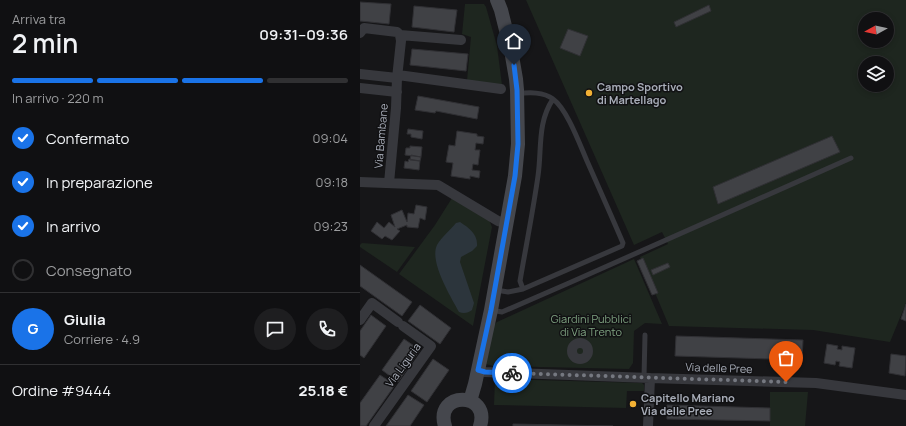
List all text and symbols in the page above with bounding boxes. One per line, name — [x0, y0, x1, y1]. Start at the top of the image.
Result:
text: Arriva tra — [12, 10, 66, 28]
north arrow — [858, 12, 894, 48]
map controls — [858, 12, 894, 92]
text: 09:31–09:36 — [259, 24, 348, 45]
pin — [497, 24, 531, 65]
text: 2 min — [12, 25, 78, 61]
icon: home — [503, 30, 525, 52]
button: layers — [858, 56, 894, 92]
place label: Campo Sportivo di Martellago — [597, 79, 683, 107]
marker: Campo Sportivo di Martellago — [584, 88, 594, 98]
text: In arrivo · 220 m — [12, 89, 104, 107]
street label: Via Bambane — [370, 102, 391, 169]
icon: check — [12, 127, 34, 149]
text: Confermato — [46, 128, 129, 149]
text: 09:04 — [313, 129, 348, 147]
icon: check — [12, 171, 34, 193]
text: In preparazione — [46, 172, 153, 193]
text: 09:18 — [315, 173, 348, 191]
icon: check — [12, 215, 34, 237]
text: In arrivo — [46, 216, 100, 237]
text: 09:23 — [314, 217, 348, 235]
text: Consegnato — [46, 260, 132, 281]
button: chat — [254, 308, 296, 350]
button: phone — [306, 308, 348, 350]
text: Giulia — [64, 309, 106, 330]
park label: Giardini Pubblici di Via Trento — [551, 311, 631, 339]
text: G — [28, 318, 38, 339]
text: Corriere · 4.9 — [64, 330, 140, 348]
street label: Via Liguria — [381, 340, 424, 390]
pin — [769, 341, 803, 382]
icon: bag — [775, 347, 797, 369]
courier — [492, 353, 532, 393]
street label: Via delle Pree — [685, 359, 754, 376]
icon: bike — [501, 362, 523, 384]
text: Ordine #9444 — [12, 380, 111, 401]
text: 25.18 € — [299, 380, 348, 401]
place label: Capitello Mariano Via delle Pree — [641, 390, 735, 418]
marker: Capitello Mariano Via delle Pree — [628, 399, 638, 409]

